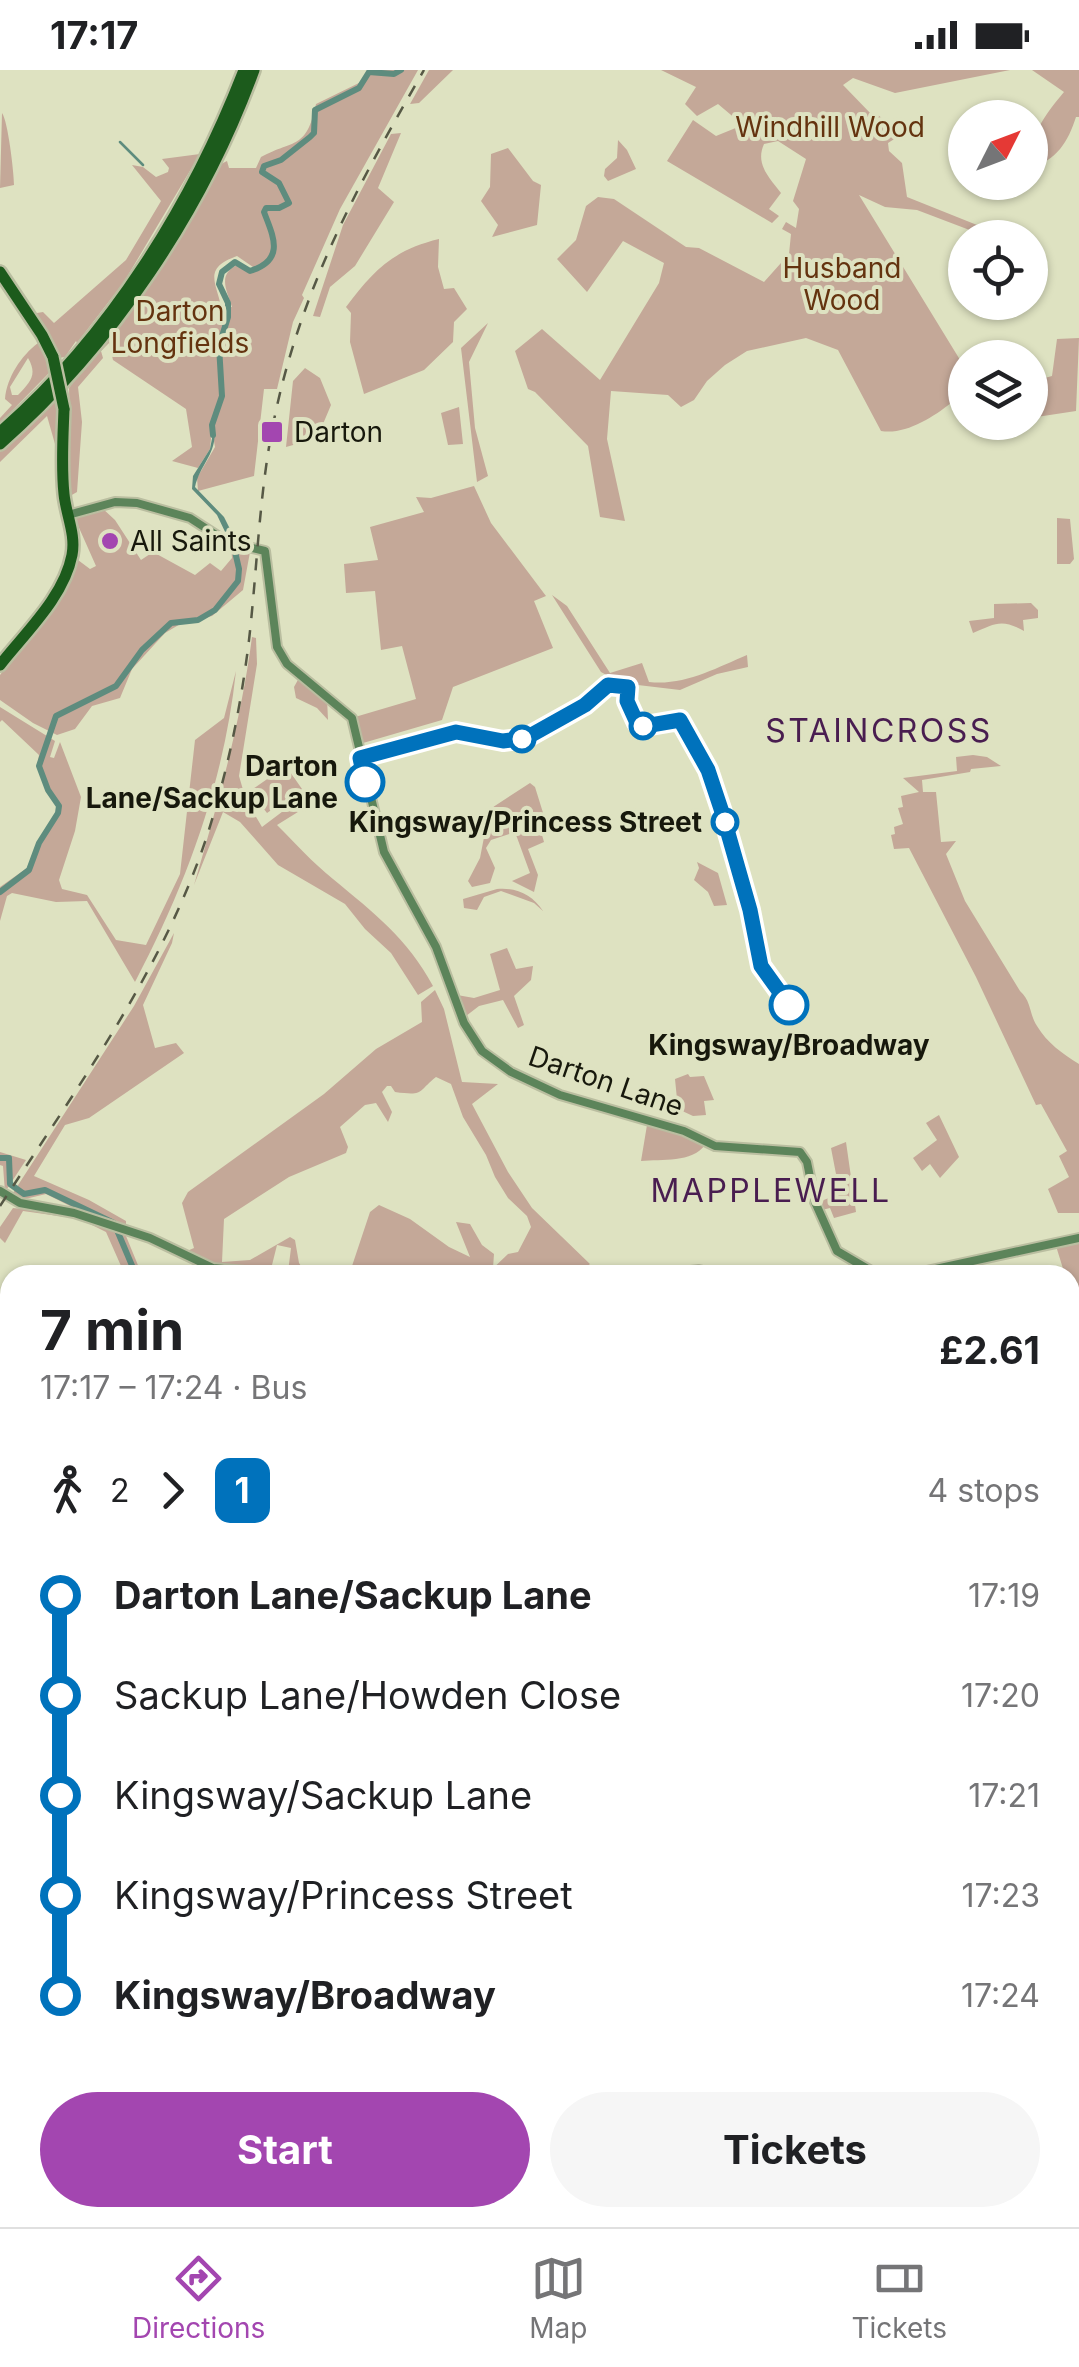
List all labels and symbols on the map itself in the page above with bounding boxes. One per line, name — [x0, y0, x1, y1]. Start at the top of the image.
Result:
north arrow — [948, 100, 1048, 200]
park label: Windhill Wood — [735, 110, 925, 144]
park label: Husband Wood — [783, 251, 901, 317]
park label: Darton Longfields — [111, 294, 249, 360]
place label: Darton — [294, 415, 383, 449]
marker: Darton — [259, 419, 285, 445]
place label: All Saints — [130, 524, 251, 558]
marker: All Saints — [99, 530, 121, 552]
district label: STAINCROSS — [765, 711, 993, 750]
unlabelled marker — [630, 713, 656, 739]
unlabelled marker — [509, 726, 535, 752]
place label: Darton Lane/Sackup Lane — [86, 749, 338, 815]
marker: Darton Lane/Sackup Lane — [346, 763, 384, 801]
place label: Kingsway/Princess Street — [349, 805, 702, 839]
marker: Kingsway/Princess Street — [712, 809, 738, 835]
marker: Kingsway/Broadway — [770, 986, 808, 1024]
place label: Kingsway/Broadway — [648, 1028, 930, 1062]
street label: Darton Lane — [524, 1039, 688, 1123]
district label: MAPPLEWELL — [650, 1171, 892, 1210]

